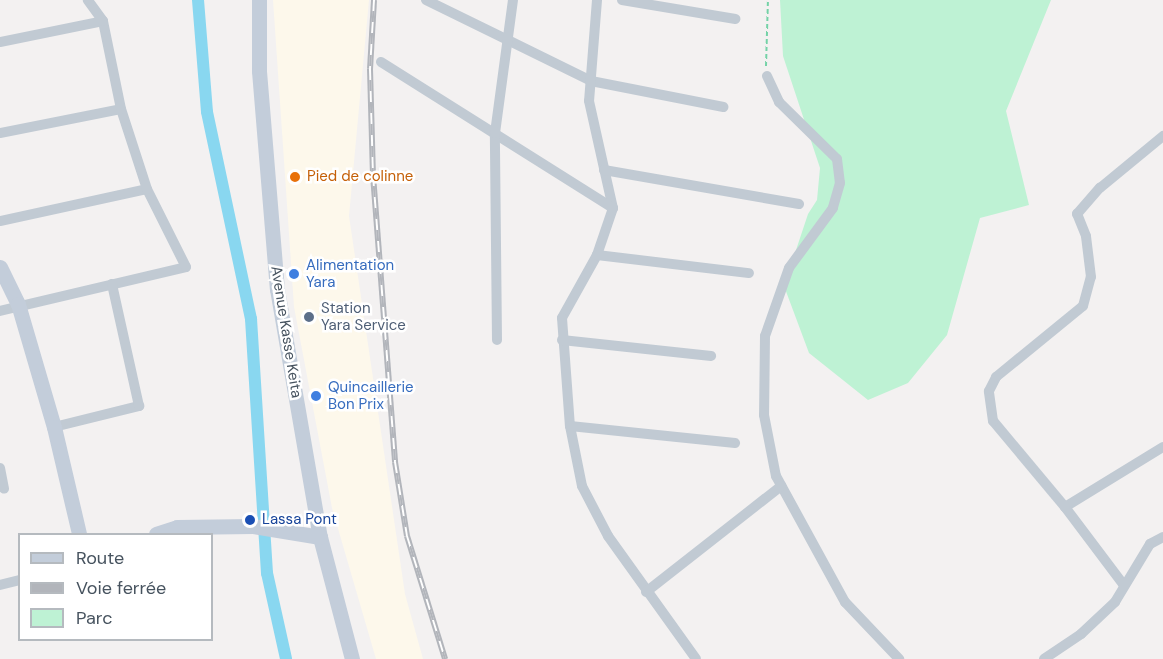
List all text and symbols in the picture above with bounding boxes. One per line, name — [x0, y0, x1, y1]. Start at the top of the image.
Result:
place label: Pied de colinne — [307, 168, 413, 186]
marker: Pied de colinne — [288, 170, 302, 184]
place label: Alimentation Yara — [306, 256, 394, 291]
street label: Avenue Kasse Keita — [267, 265, 305, 399]
marker: Alimentation Yara — [287, 267, 301, 281]
place label: Station Yara Service — [321, 299, 406, 334]
marker: Station Yara Service — [302, 310, 316, 324]
place label: Quincaillerie Bon Prix — [328, 378, 414, 413]
marker: Quincaillerie Bon Prix — [309, 389, 323, 403]
place label: Lassa Pont — [262, 511, 337, 529]
marker: Lassa Pont — [243, 513, 257, 527]
legend — [18, 533, 213, 641]
text: Route — [76, 546, 124, 570]
text: Voie ferrée — [76, 576, 166, 600]
text: Parc — [76, 606, 112, 630]

